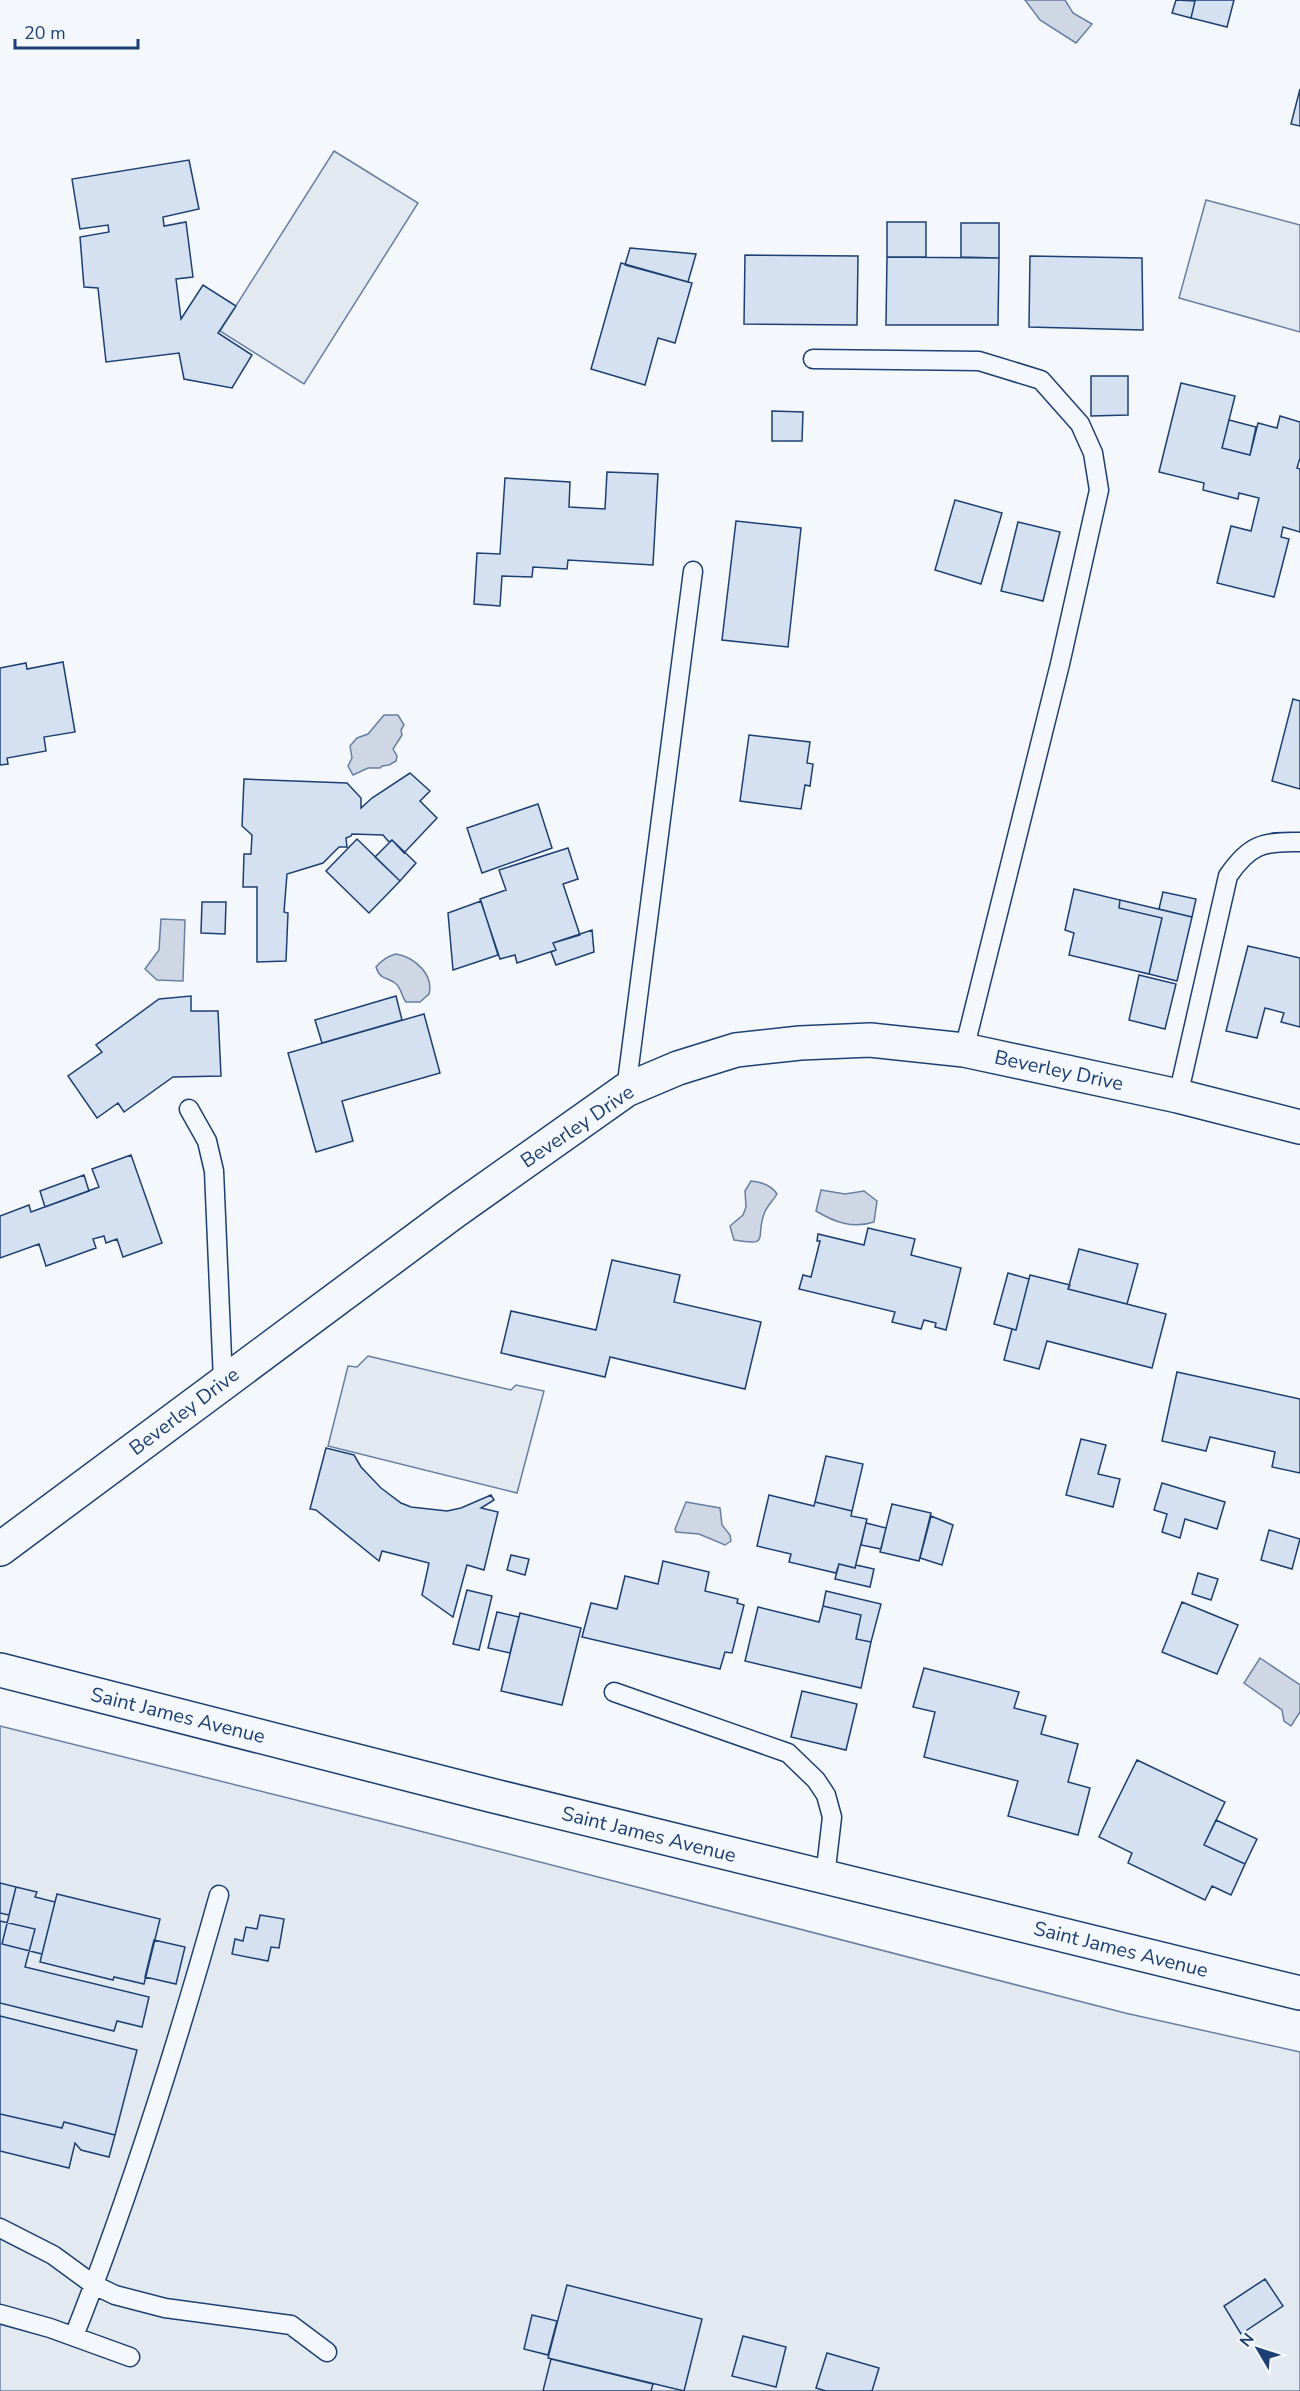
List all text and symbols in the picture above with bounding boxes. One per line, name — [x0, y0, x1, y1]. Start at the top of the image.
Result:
scale bar — [15, 12, 138, 50]
text: 20 m — [24, 21, 66, 45]
street label: Beverley Drive — [992, 1044, 1126, 1097]
street label: Beverley Drive — [515, 1079, 639, 1174]
street label: Beverley Drive — [124, 1361, 245, 1462]
street label: Saint James Avenue — [88, 1681, 268, 1750]
street label: Saint James Avenue — [559, 1800, 739, 1869]
street label: Saint James Avenue — [1031, 1915, 1211, 1984]
north arrow — [1228, 2319, 1288, 2379]
text: N — [1235, 2329, 1259, 2352]

